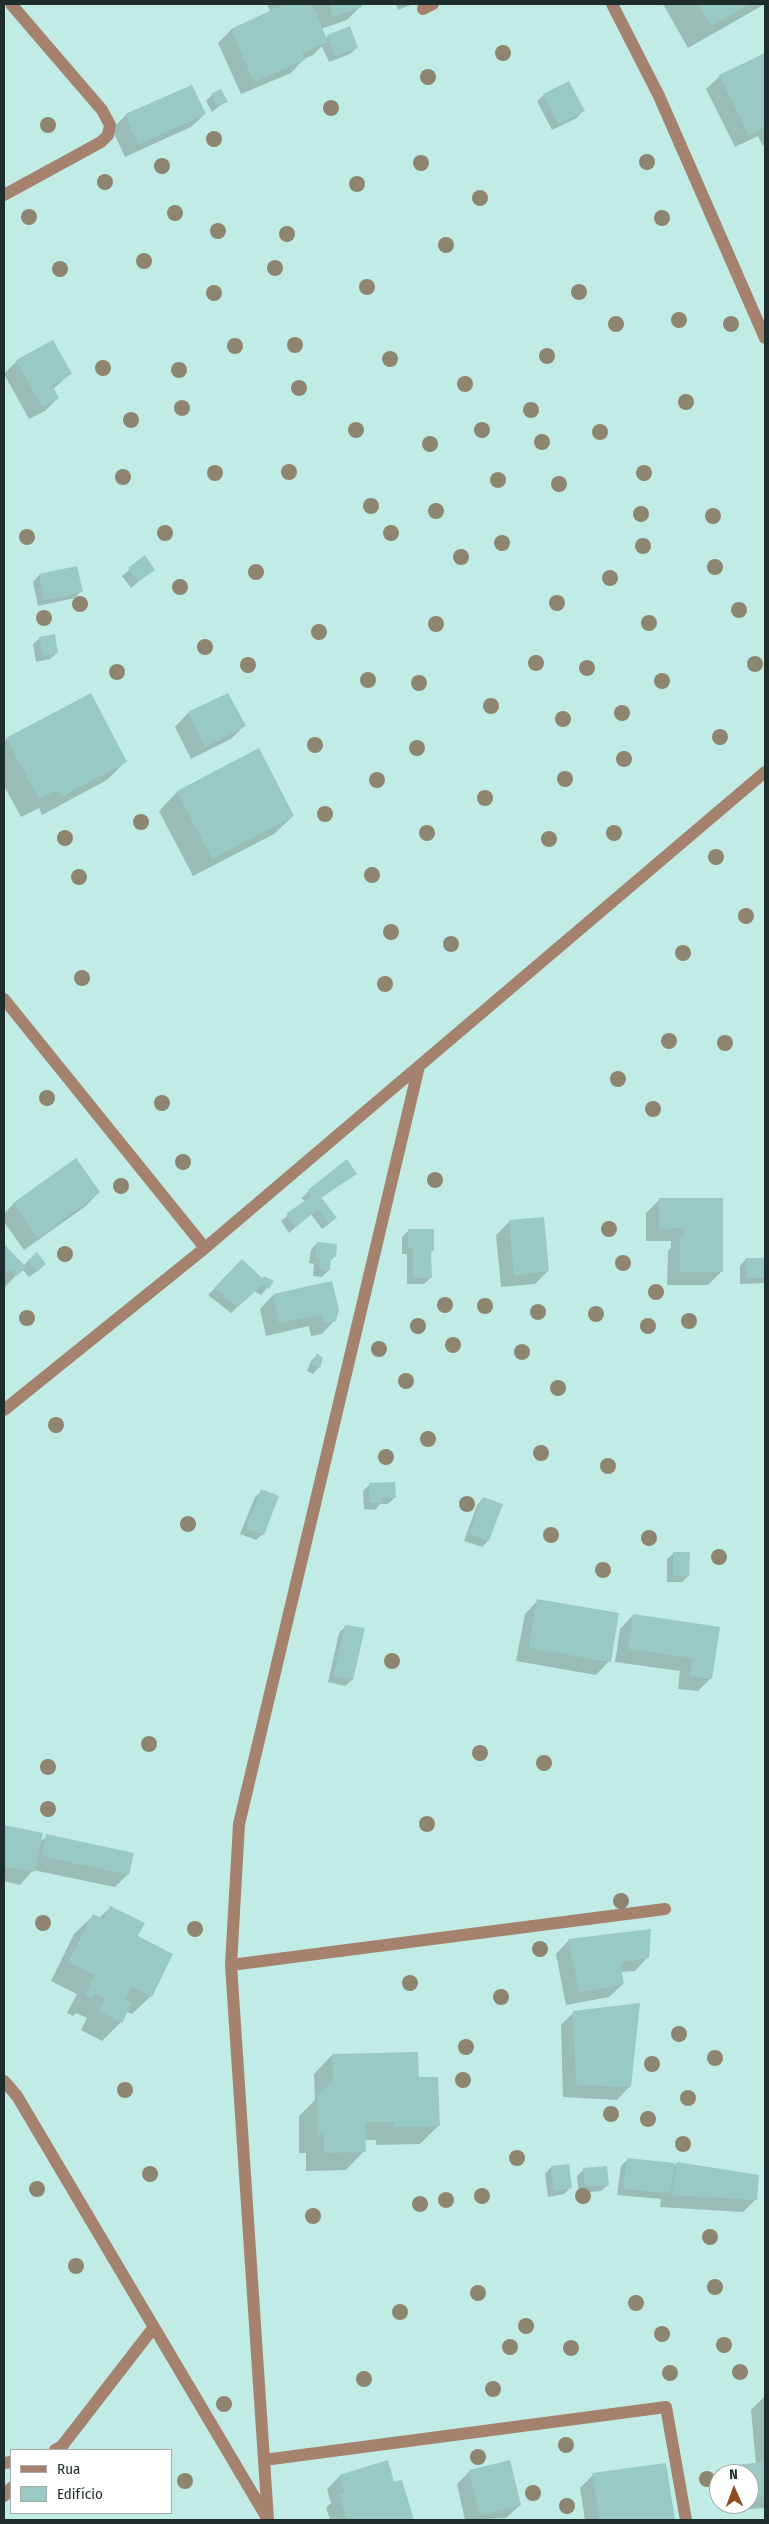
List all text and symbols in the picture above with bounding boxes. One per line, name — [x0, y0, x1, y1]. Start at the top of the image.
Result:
legend — [10, 2449, 172, 2514]
text: Rua — [57, 2460, 80, 2478]
north arrow — [709, 2464, 759, 2514]
text: N — [729, 2466, 738, 2483]
text: Edifício — [57, 2485, 103, 2503]

